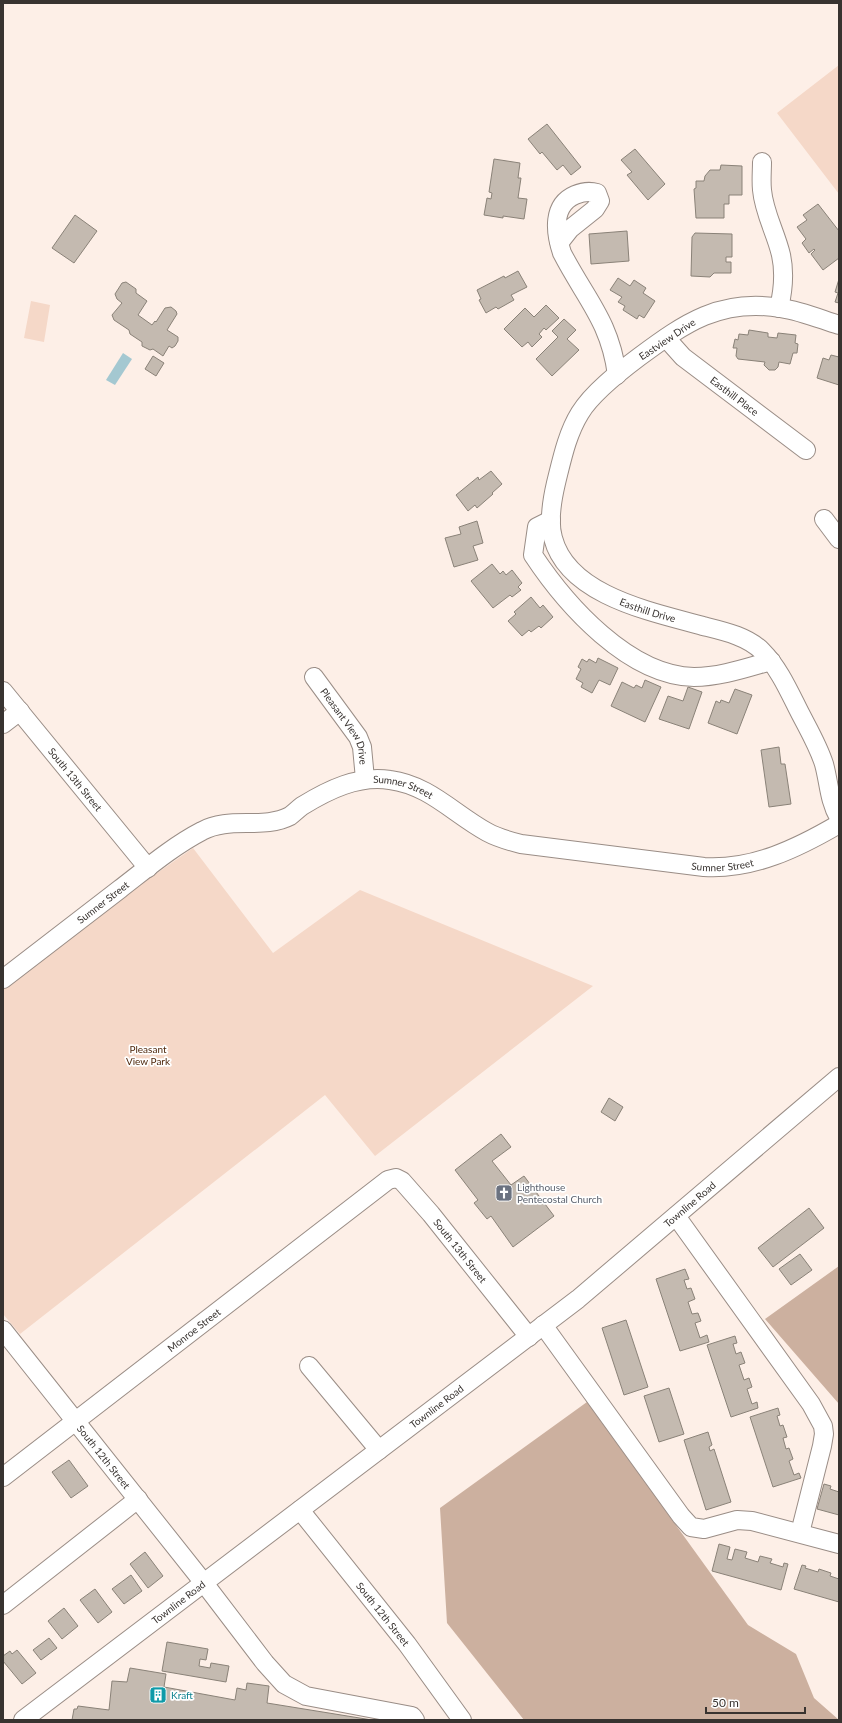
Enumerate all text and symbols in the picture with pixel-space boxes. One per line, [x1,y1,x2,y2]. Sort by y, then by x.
street label: Eastview Drive [637,316,697,362]
street label: Easthill Place [708,374,761,418]
street label: Easthill Drive [618,595,677,624]
street label: Pleasant View Drive [318,686,370,765]
street label: South 13th Street [46,745,105,814]
street label: Sumner Street [373,773,436,801]
street label: Sumner Street [691,856,755,873]
street label: Sumner Street [74,878,131,926]
park label: Pleasant View Park [126,1043,171,1067]
street label: Townline Road [661,1179,718,1230]
place label: Lighthouse Pentecostal Church [517,1181,602,1205]
church icon: Lighthouse Pentecostal Church [494,1183,514,1203]
street label: South 13th Street [431,1216,489,1285]
street label: Monroe Street [165,1305,223,1354]
street label: Townline Road [407,1382,466,1431]
street label: South 12th Street [75,1423,133,1491]
street label: Townline Road [149,1578,208,1626]
street label: South 12th Street [354,1580,412,1649]
building icon: Kraft [148,1685,168,1705]
place label: Kraft [171,1689,193,1701]
scale bar [706,1689,805,1715]
text: 50 m [712,1695,739,1710]

